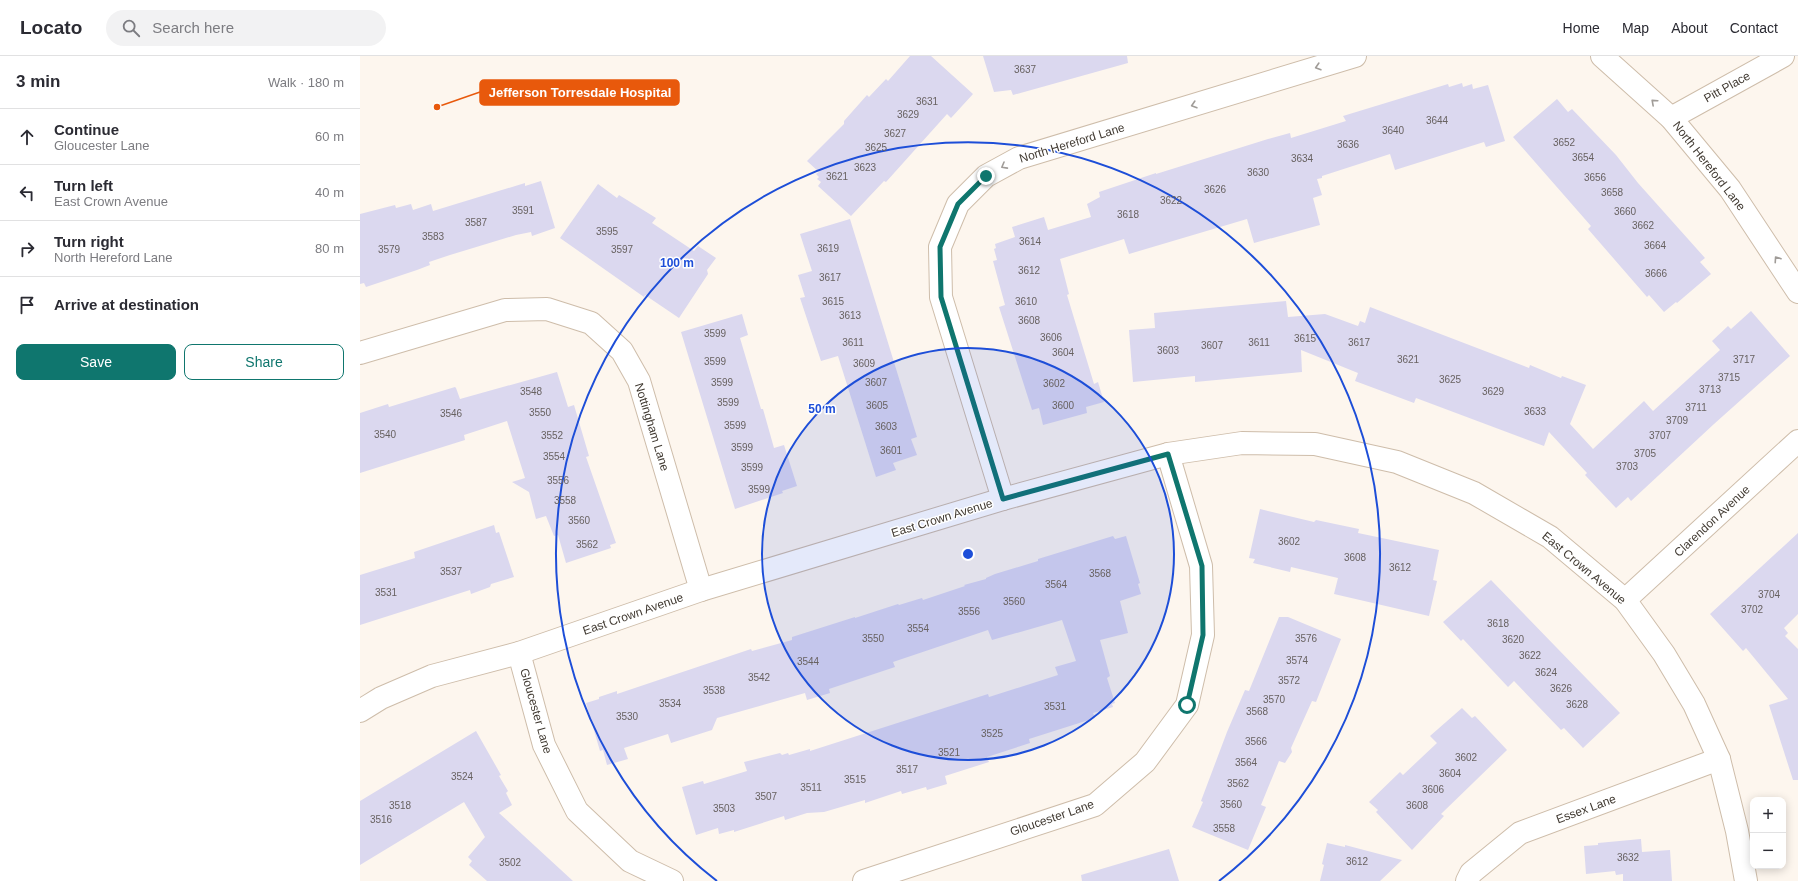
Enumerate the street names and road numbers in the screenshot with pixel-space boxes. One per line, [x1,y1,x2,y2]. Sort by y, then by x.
street label: Pitt Place [1701,68,1753,105]
street label: North Hereford Lane [1670,119,1748,214]
street label: North Hereford Lane [1018,120,1127,166]
street label: Nottingham Lane [632,381,672,473]
street label: Clarendon Avenue [1671,482,1753,560]
street label: East Crown Avenue [890,496,995,540]
street label: East Crown Avenue [1539,529,1629,607]
street label: East Crown Avenue [581,590,685,638]
street label: Gloucester Lane [517,667,555,756]
street label: Essex Lane [1554,792,1618,826]
street label: Gloucester Lane [1008,797,1096,839]

